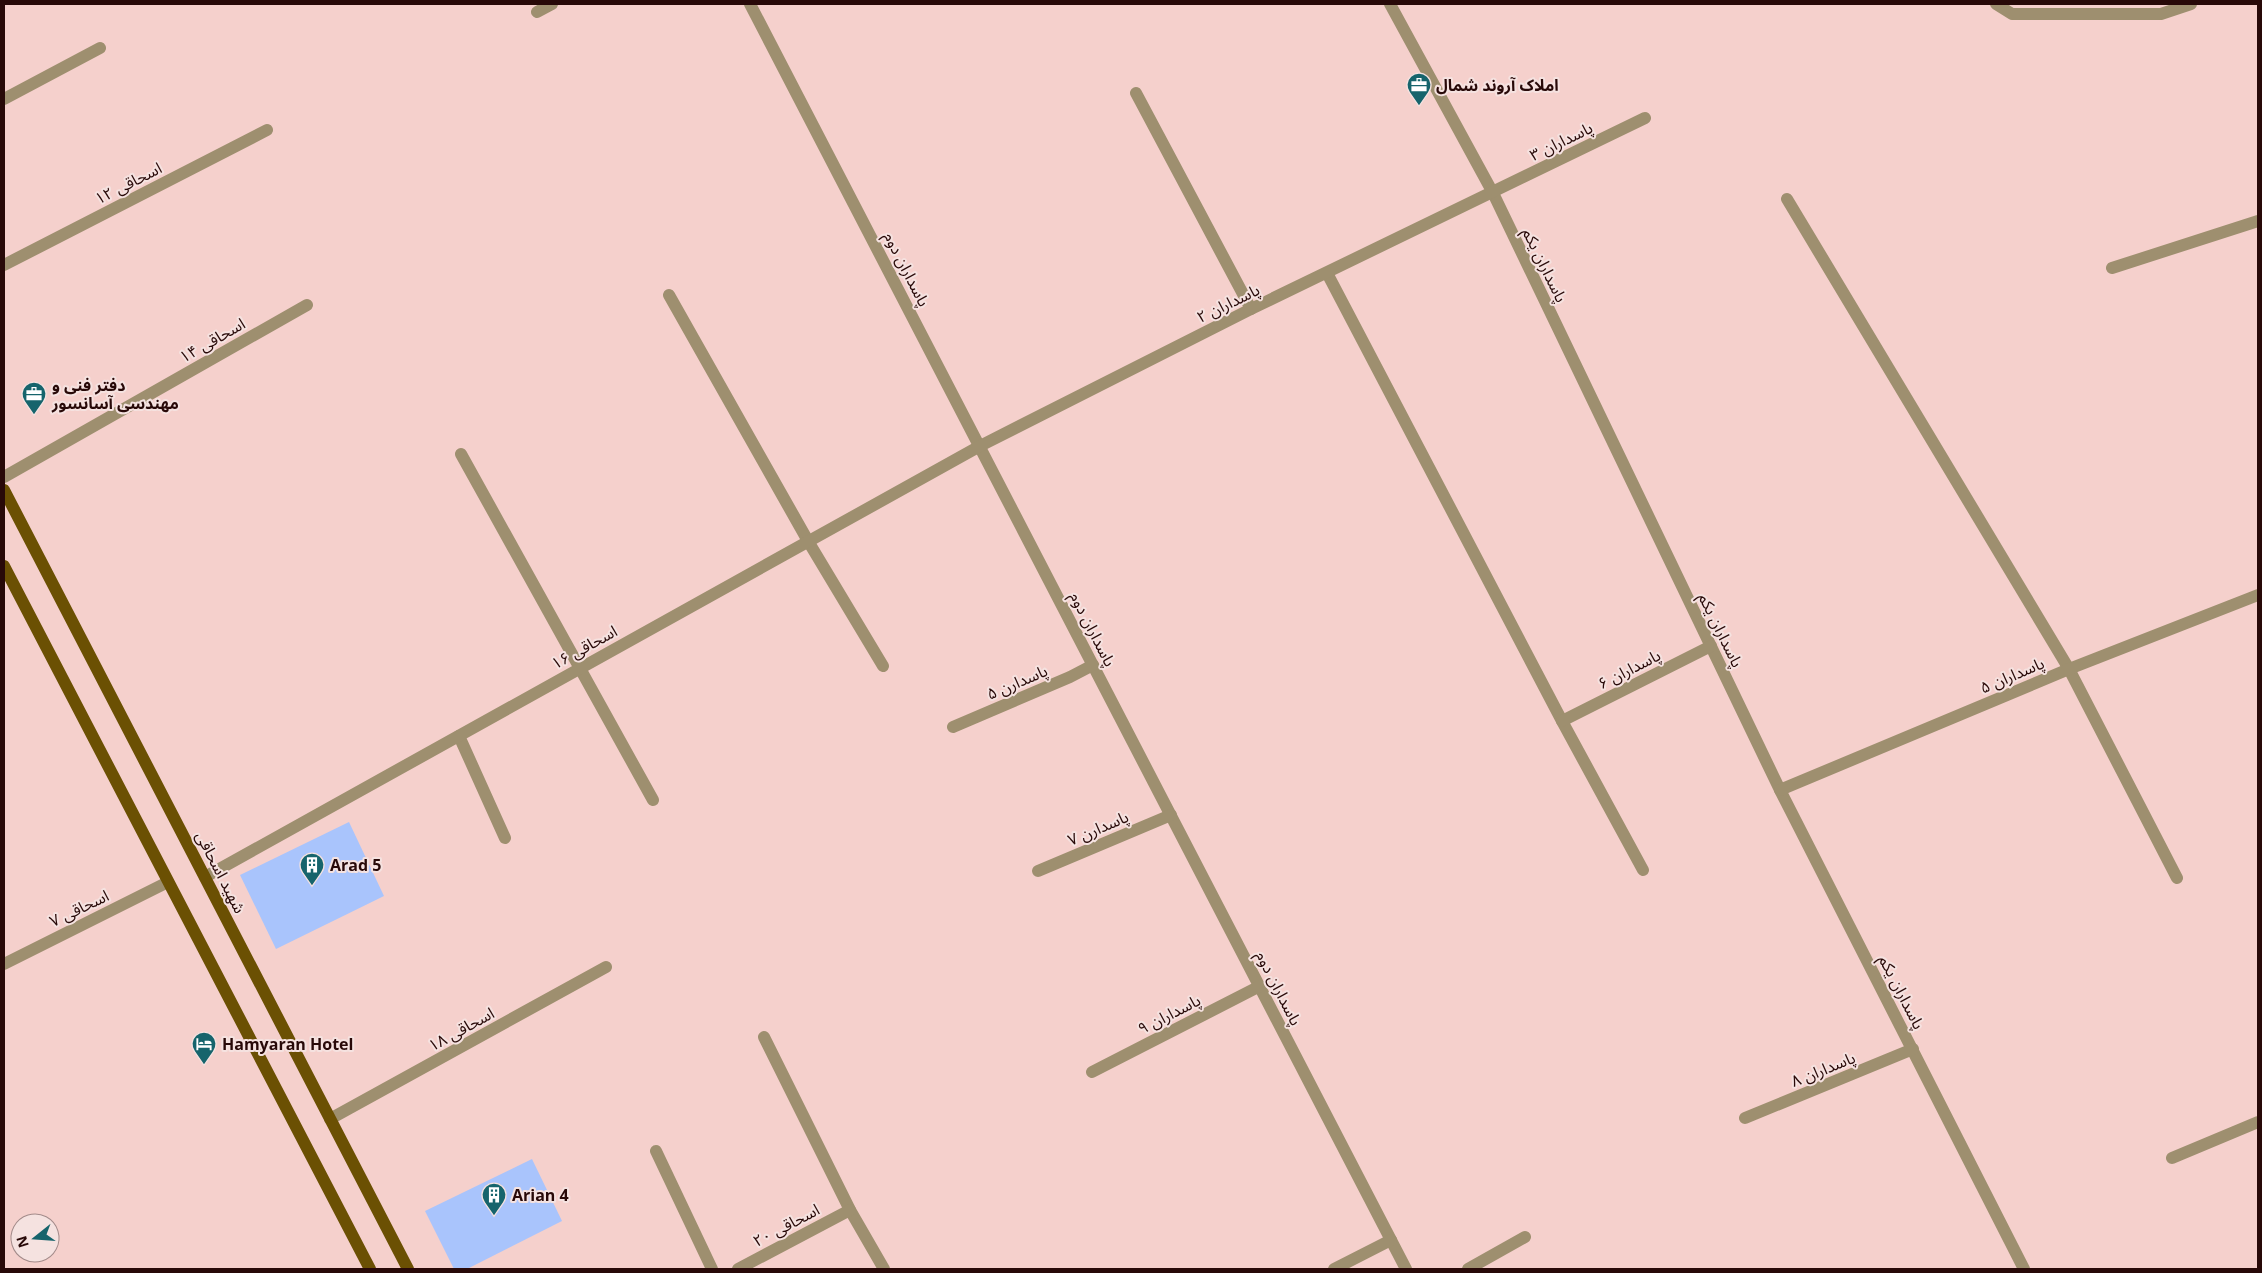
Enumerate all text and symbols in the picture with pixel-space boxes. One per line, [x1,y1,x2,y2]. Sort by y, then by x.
office icon: املاک آروند شمال [1406,72,1432,106]
place label: املاک آروند شمال [1436,74,1559,96]
street label: پاسداران ۳ [1526,116,1596,166]
street label: اسحاقی ۱۲ [91,157,165,209]
street label: پاسداران یکم [1516,224,1573,307]
street label: پاسداران دوم [877,228,935,311]
street label: پاسداران ۲ [1193,278,1263,328]
street label: اسحاقی ۱۴ [175,312,249,368]
place label: دفتر فنی و مهندسی آسانسور [51,374,179,414]
office icon: دفتر فنی و مهندسی آسانسور [21,381,47,415]
street label: پاسداران دوم [1063,588,1121,671]
street label: پاسداران یکم [1692,589,1749,672]
street label: اسحاقی ۱۶ [547,620,621,674]
street label: پاسداران ۶ [1594,644,1664,694]
street label: پاسداران ۵ [1976,652,2048,699]
street label: پاسدارن ۵ [983,659,1051,705]
street label: پاسدارن ۷ [1064,805,1132,851]
street label: شهید اسحاقی [191,827,251,917]
building icon: Arad 5 [299,852,325,886]
place label: Arad 5 [330,854,381,876]
street label: اسحاقی ۷ [46,884,112,932]
street label: پاسداران دوم [1249,947,1307,1030]
street label: پاسداران یکم [1872,951,1930,1034]
street label: پاسداران ۹ [1134,989,1204,1039]
street label: اسحاقی ۱۸ [424,1002,498,1056]
hotel icon: Hamyaran Hotel [191,1031,217,1065]
place label: Hamyaran Hotel [222,1033,353,1055]
street label: پاسداران ۸ [1787,1046,1859,1092]
building icon: Arian 4 [481,1182,507,1216]
place label: Arian 4 [512,1184,569,1206]
street label: اسحاقی ۲۰ [749,1198,823,1252]
north arrow [10,1213,60,1263]
text: N [11,1234,33,1250]

